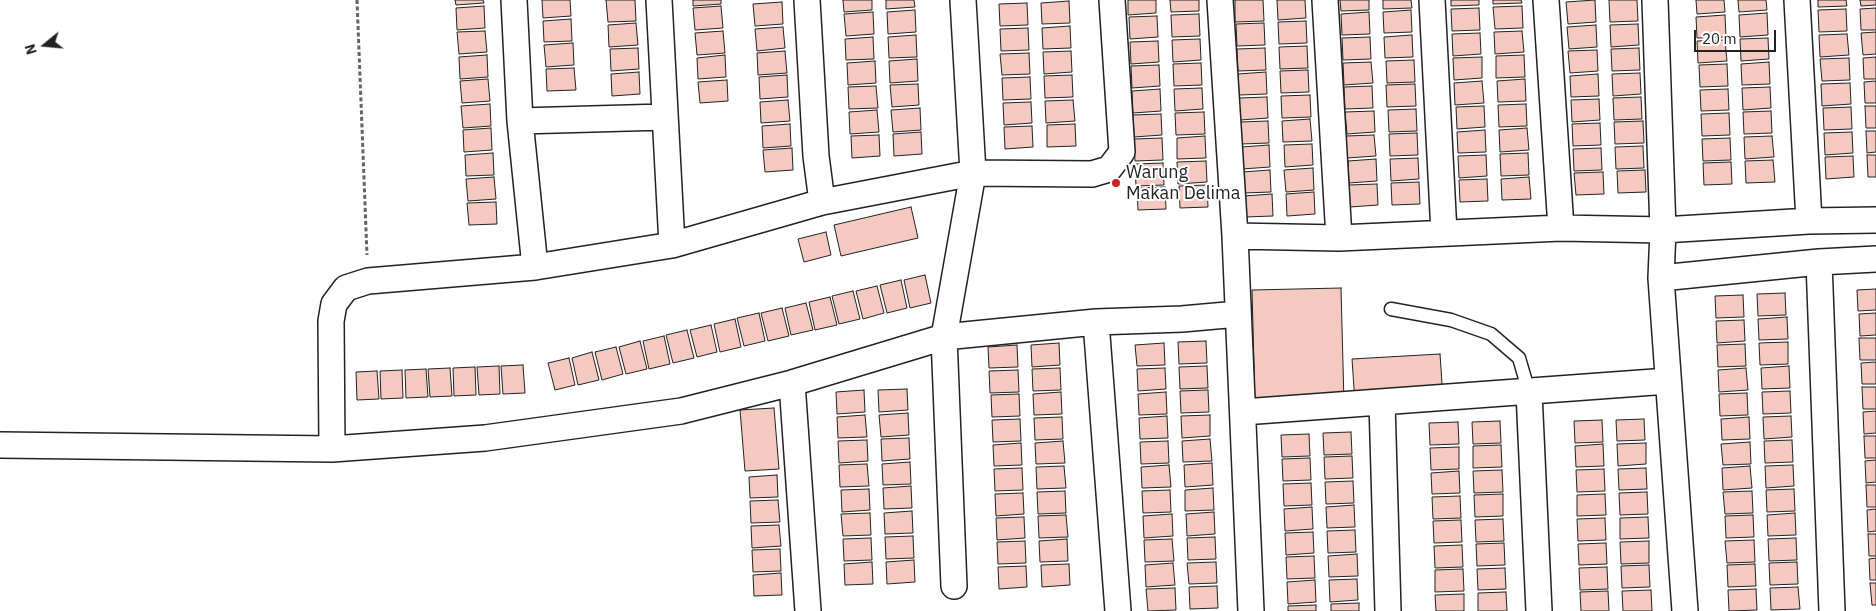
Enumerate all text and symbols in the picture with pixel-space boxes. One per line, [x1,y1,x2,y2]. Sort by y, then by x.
north arrow [20,20,70,70]
scale bar [1696,20,1778,52]
text: 20 m [1702,29,1737,48]
text: N [21,42,41,57]
place label: Warung Makan Delima [1126,162,1240,204]
marker: Warung Makan Delima [1110,177,1122,189]

